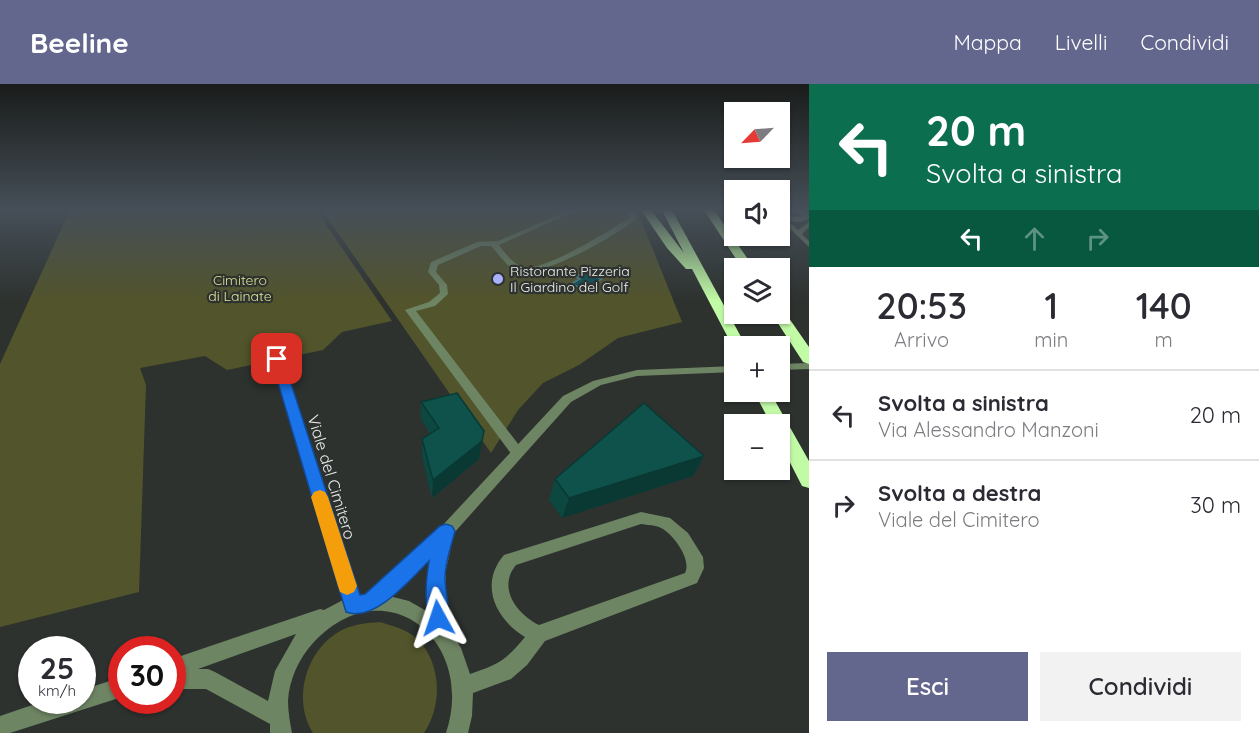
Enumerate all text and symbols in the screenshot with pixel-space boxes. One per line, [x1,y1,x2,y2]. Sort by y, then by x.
text: Beeline [30,25,129,60]
text: Mappa [953,29,1022,55]
text: Livelli [1055,29,1107,55]
text: Condividi [1140,29,1229,55]
north arrow [724,102,790,168]
map controls [724,102,790,480]
text: 20 m [926,104,1026,157]
icon: left [827,108,905,186]
text: Svolta a sinistra [926,156,1122,190]
button: sound [724,180,790,246]
icon: left [955,222,988,255]
icon: ahead [1018,222,1051,255]
icon: right [1081,222,1114,255]
button: layers [724,258,790,324]
place label: Ristorante Pizzeria Il Giardino del Golf [510,262,630,296]
park label: Cimitero di Lainate [208,271,272,305]
marker: Ristorante Pizzeria Il Giardino del Golf [491,272,505,286]
text: 20:53 [876,283,967,328]
text: 1 [1044,283,1058,328]
text: 140 [1136,283,1192,328]
text: Arrivo [894,327,949,352]
text: min [1034,327,1068,352]
text: m [1155,327,1173,352]
pin [251,333,302,384]
button: + [724,336,790,402]
icon: arrive [260,342,293,375]
text: Svolta a sinistra [878,389,1049,417]
icon: left [827,399,860,432]
text: 20 m [1190,401,1241,429]
street label: Viale del Cimitero [304,412,360,542]
button: − [724,414,790,480]
text: Via Alessandro Manzoni [878,417,1099,442]
text: Svolta a destra [878,479,1041,507]
icon: right [827,489,860,522]
text: 30 m [1190,491,1241,519]
text: Viale del Cimitero [878,507,1040,532]
position arrow [406,586,470,650]
speed limit sign: 30 [108,636,186,714]
text: 25 [40,649,74,687]
button: Esci [827,652,1028,721]
button: Condividi [1040,652,1241,721]
text: km/h [38,681,76,700]

